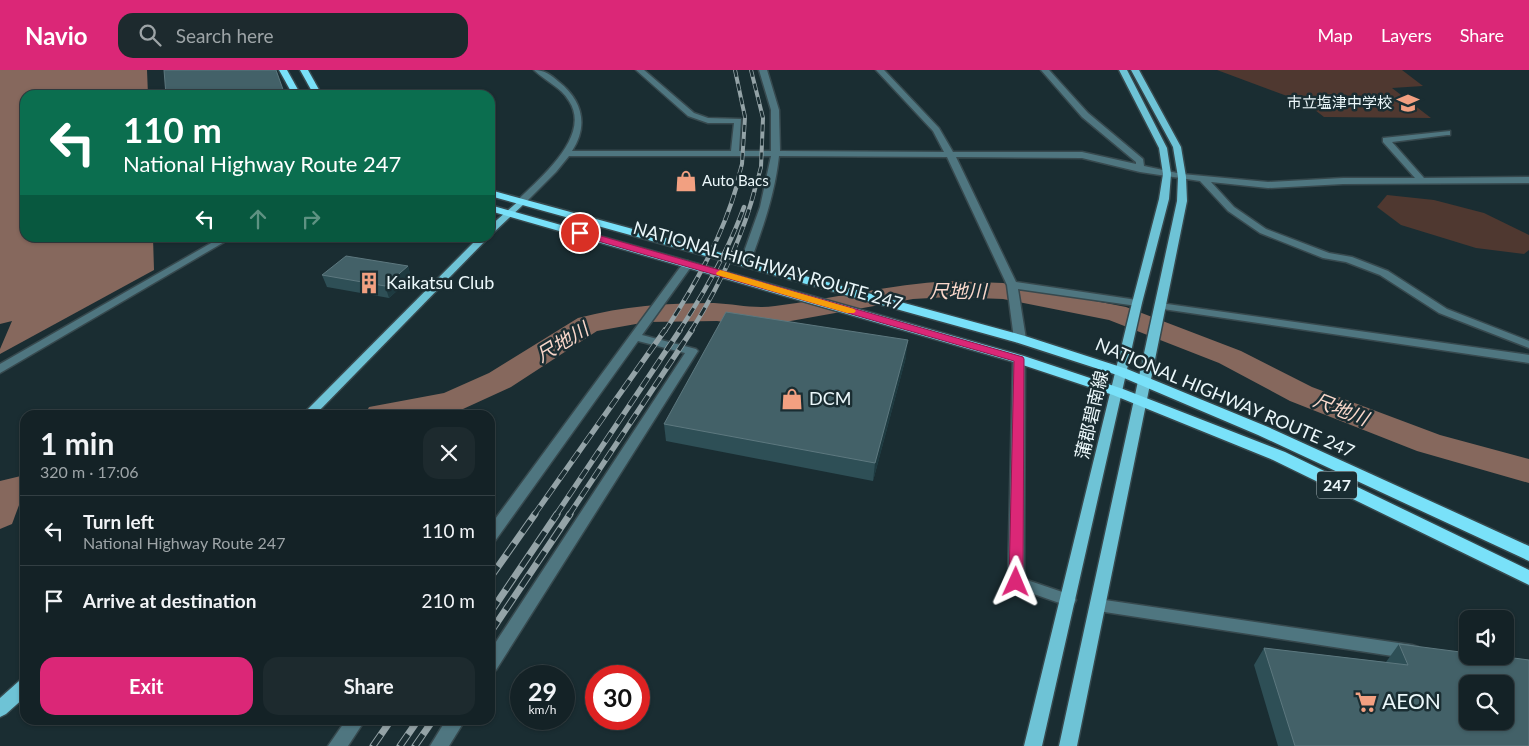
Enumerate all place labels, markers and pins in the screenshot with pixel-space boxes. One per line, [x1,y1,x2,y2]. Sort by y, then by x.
school or university icon: 市立塩津中学校 [1395,90,1421,116]
place label: 市立塩津中学校 [1287,93,1392,111]
shop icon: Auto Bacs [673,168,699,194]
place label: Auto Bacs [702,171,769,189]
pin [559,212,601,254]
building icon: Kaikatsu Club [356,270,382,296]
place label: Kaikatsu Club [386,271,494,293]
shop icon: DCM [779,386,805,412]
place label: DCM [809,387,851,409]
place label: AEON [1382,688,1441,713]
supermarket icon: AEON [1353,689,1379,715]

